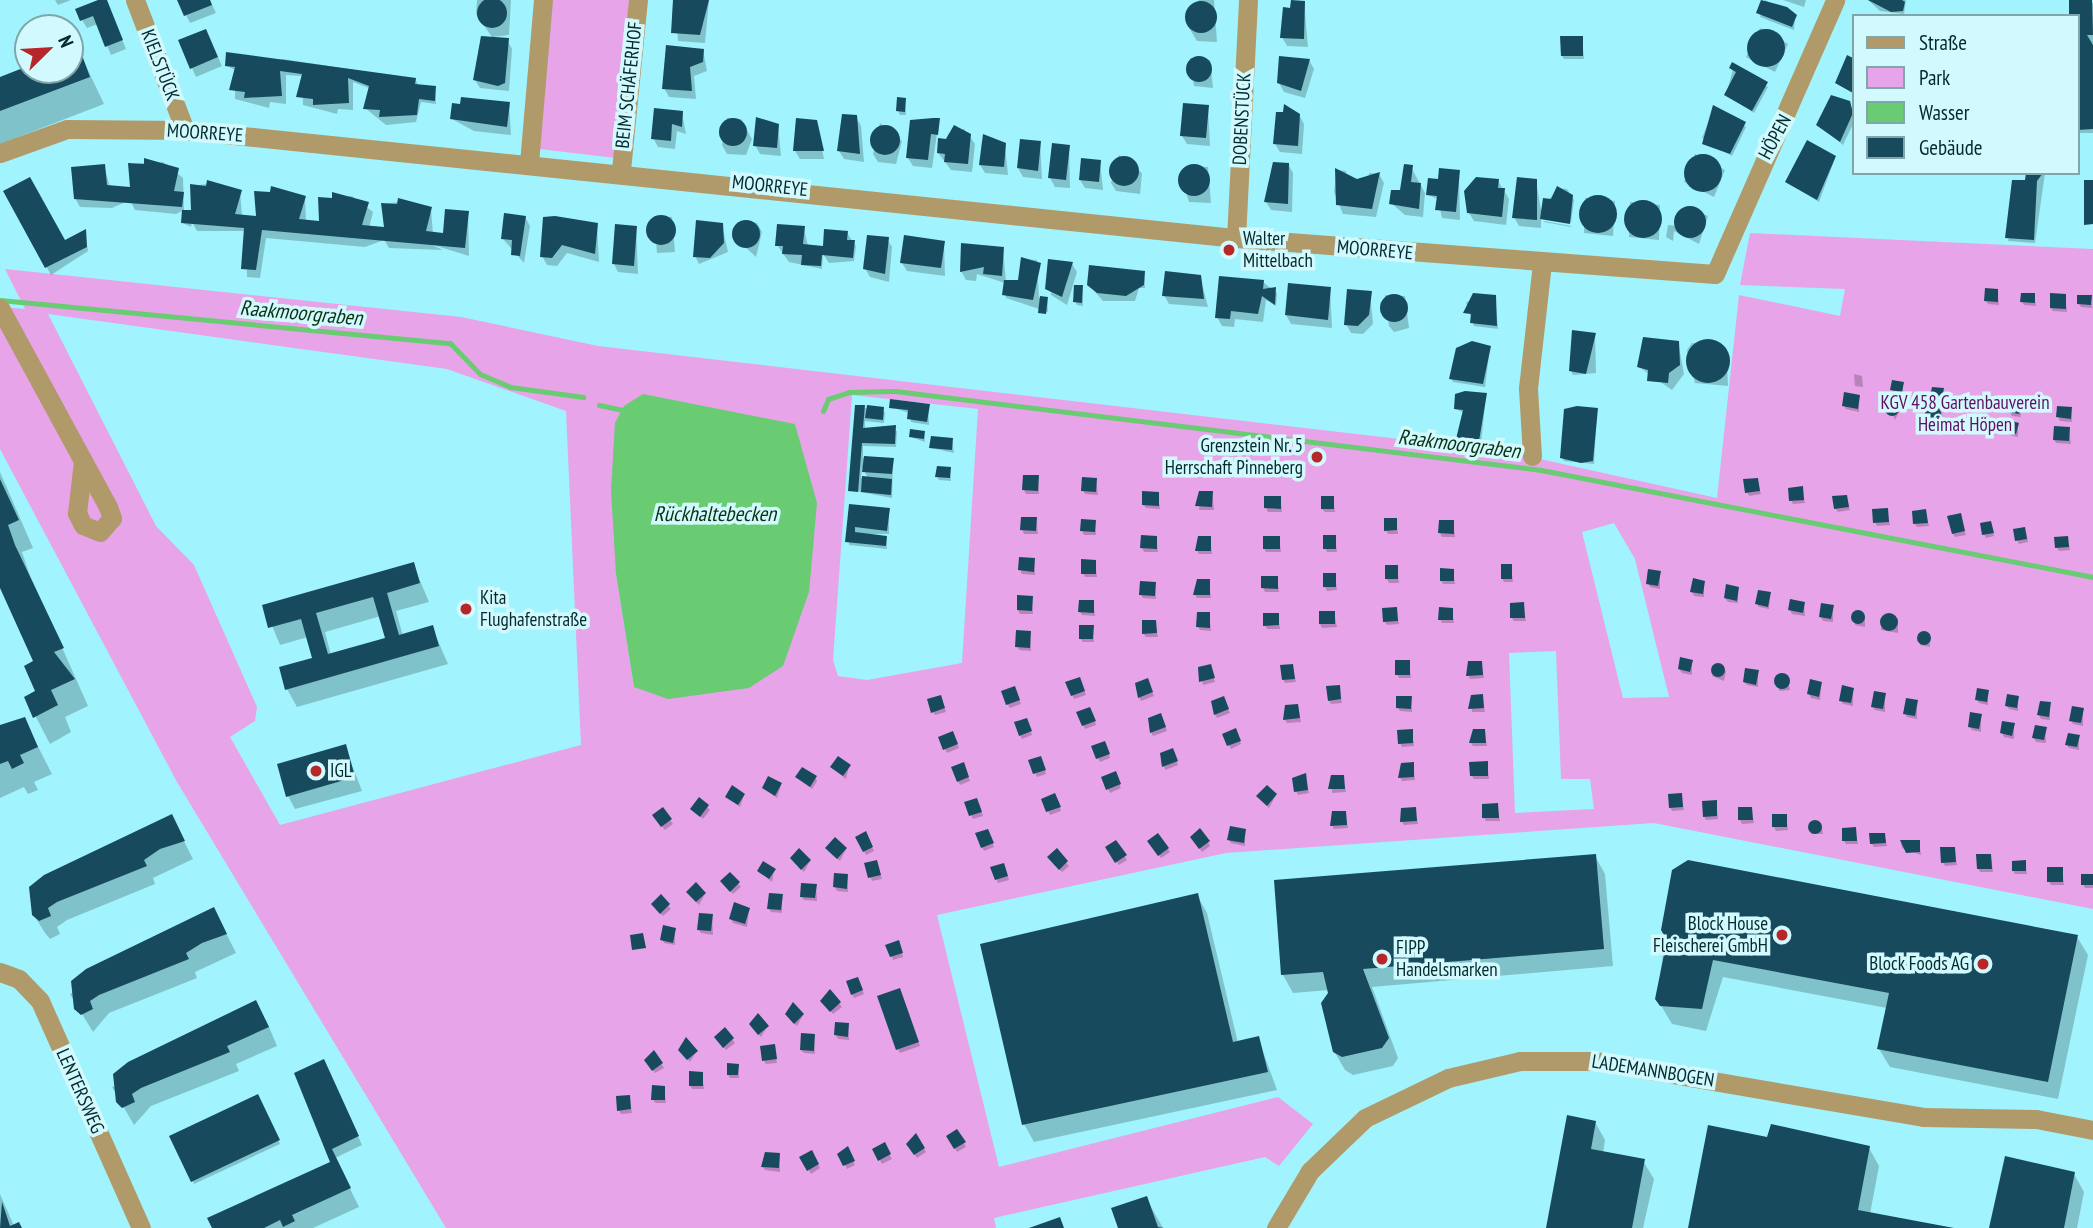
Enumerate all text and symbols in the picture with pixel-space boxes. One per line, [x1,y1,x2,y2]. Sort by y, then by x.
north arrow [14,14,84,84]
legend [1852,14,2079,175]
street label: BEIM SCHÄFERHOF [611,21,647,149]
street label: KIELSTÜCK [136,26,184,104]
text: Straße [1919,29,1967,56]
text: N [53,32,79,51]
text: Park [1919,64,1950,91]
street label: DOBENSTÜCK [1228,72,1256,166]
text: Wasser [1919,99,1969,126]
street label: HÖPEN [1754,111,1796,163]
street label: MOORREYE [166,119,244,147]
text: Gebäude [1919,134,1982,161]
street label: MOORREYE [731,171,809,201]
place label: Walter Mittelbach [1243,228,1313,272]
street label: MOORREYE [1336,235,1414,265]
marker: Walter Mittelbach [1221,242,1237,258]
water label: Raakmoorgraben [239,295,363,331]
park label: KGV 458 Gartenbauverein Heimat Höpen [1880,392,2050,436]
water label: Raakmoorgraben [1397,424,1521,464]
place label: Grenzstein Nr. 5 Herrschaft Pinneberg [1165,435,1303,479]
marker: Grenzstein Nr. 5 Herrschaft Pinneberg [1309,449,1325,465]
water label: Rückhaltebecken [654,501,776,527]
place label: Kita Flughafenstraße [480,587,587,631]
marker: Kita Flughafenstraße [458,601,474,617]
place label: IGL [330,760,352,782]
marker: IGL [308,763,324,779]
place label: Block House Fleischerei GmbH [1653,913,1768,957]
marker: Block House Fleischerei GmbH [1774,927,1790,943]
place label: FIPP Handelsmarken [1396,937,1498,981]
marker: FIPP Handelsmarken [1374,951,1390,967]
place label: Block Foods AG [1868,953,1969,975]
marker: Block Foods AG [1975,956,1991,972]
street label: LENTERSWEG [51,1045,109,1137]
street label: LADEMANNBOGEN [1590,1050,1716,1092]

